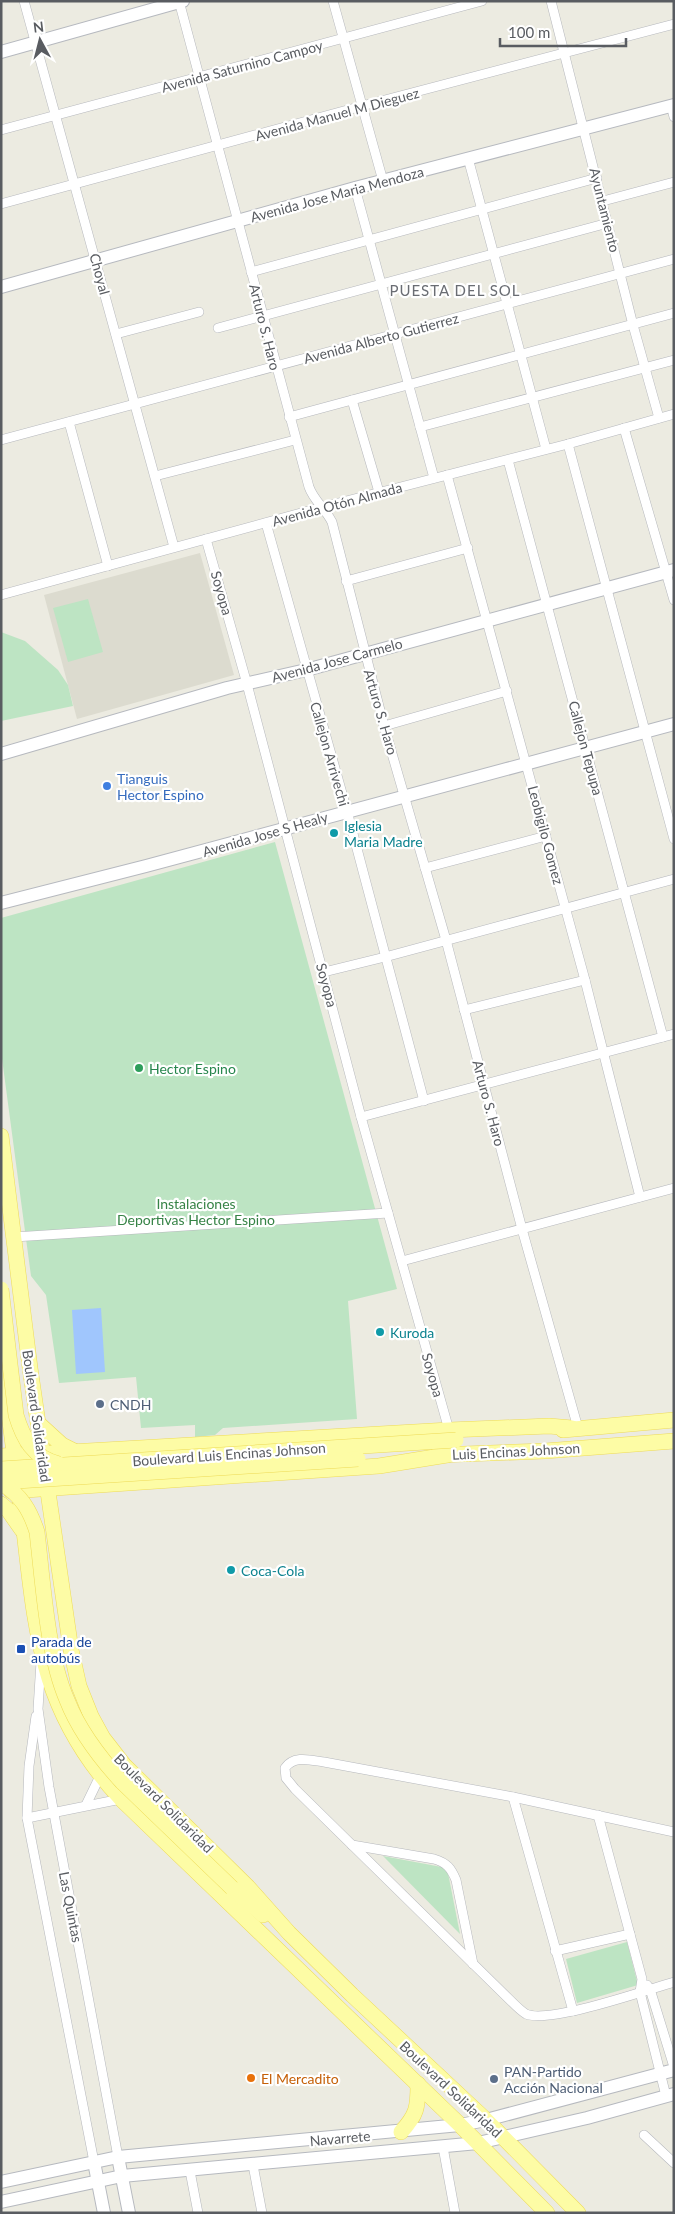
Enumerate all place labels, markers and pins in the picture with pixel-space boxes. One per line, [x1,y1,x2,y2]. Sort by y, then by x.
place label: Tianguis Hector Espino [117,770,204,803]
marker: Tianguis Hector Espino [101,780,113,792]
place label: Iglesia Maria Madre [344,817,423,850]
marker: Iglesia Maria Madre [328,827,340,839]
place label: Hector Espino [149,1060,236,1077]
marker: Hector Espino [133,1062,145,1074]
place label: Kuroda [390,1324,434,1341]
marker: Kuroda [374,1326,386,1338]
place label: CNDH [110,1396,151,1413]
marker: CNDH [94,1398,106,1410]
place label: Coca-Cola [241,1562,304,1579]
marker: Coca-Cola [225,1564,237,1576]
place label: Parada de autobús [31,1633,92,1666]
marker: Parada de autobús [15,1643,27,1655]
place label: PAN-Partido Acción Nacional [504,2063,603,2096]
place label: El Mercadito [261,2070,339,2087]
marker: El Mercadito [245,2072,257,2084]
marker: PAN-Partido Acción Nacional [488,2073,500,2085]

